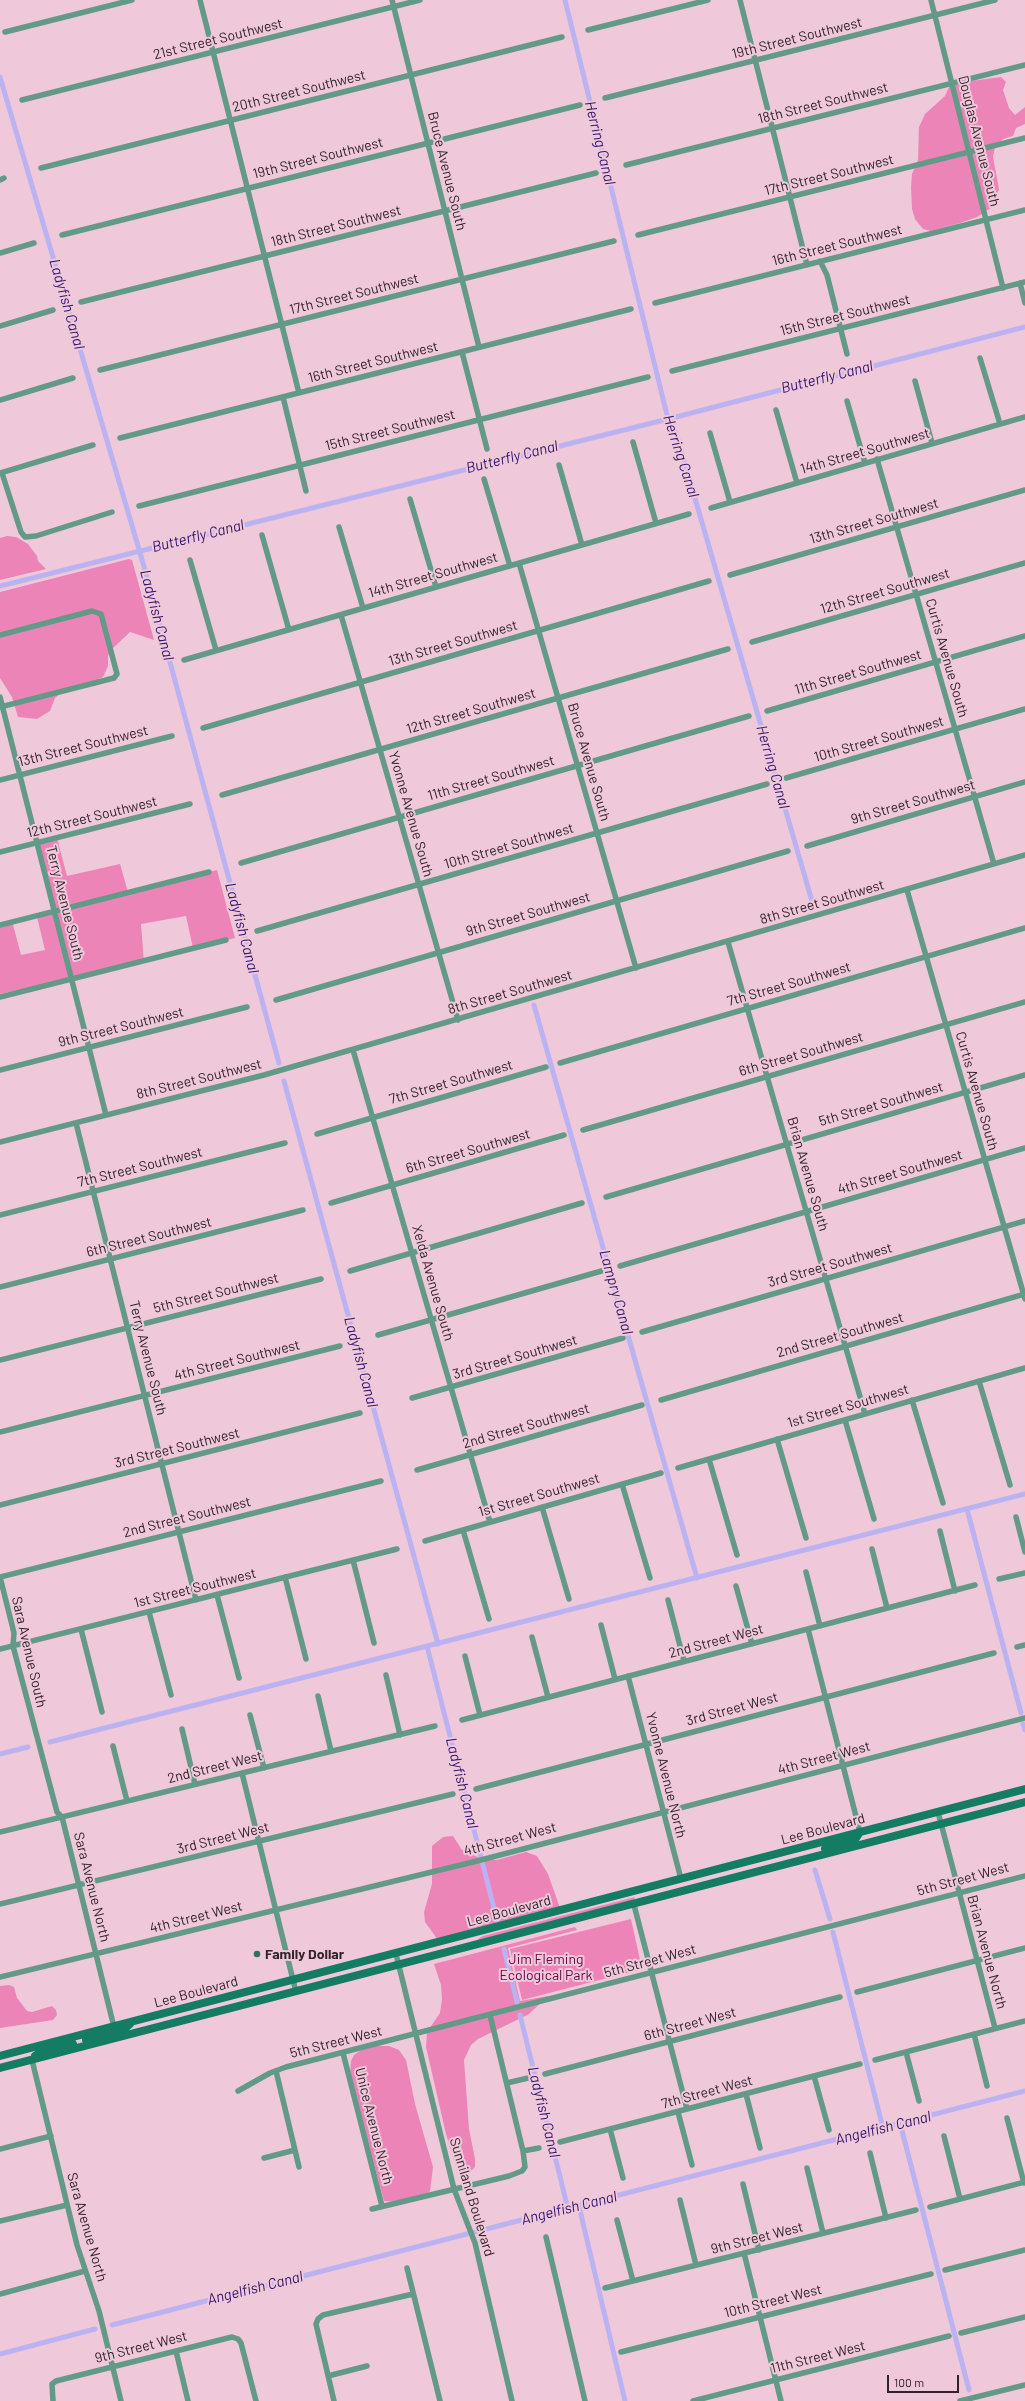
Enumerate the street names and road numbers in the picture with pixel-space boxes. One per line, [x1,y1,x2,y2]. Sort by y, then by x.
street label: 19th Street Southwest [730,14,864,62]
street label: 21st Street Southwest [152,15,284,63]
street label: 20th Street Southwest [231,66,367,116]
street label: Douglas Avenue South [955,74,1003,208]
street label: 18th Street Southwest [756,79,890,127]
street label: Bruce Avenue South [424,110,470,232]
street label: 19th Street Southwest [251,134,385,182]
street label: 17th Street Southwest [763,151,895,199]
street label: 18th Street Southwest [269,202,403,250]
street label: 16th Street Southwest [770,221,904,269]
street label: 17th Street Southwest [288,270,420,318]
street label: 15th Street Southwest [778,291,912,339]
street label: 16th Street Southwest [306,338,440,386]
street label: 15th Street Southwest [323,406,457,454]
street label: 14th Street Southwest [798,424,932,478]
street label: 13th Street Southwest [808,495,940,547]
street label: 14th Street Southwest [366,548,500,602]
street label: 12th Street Southwest [818,564,952,618]
street label: Curtis Avenue South [922,597,972,719]
street label: 13th Street Southwest [387,617,519,669]
street label: 11th Street Southwest [793,646,923,698]
street label: 12th Street Southwest [404,684,538,738]
street label: Bruce Avenue South [564,701,614,823]
street label: 10th Street Southwest [812,712,946,766]
street label: 13th Street Southwest [16,722,150,770]
street label: Yvonne Avenue South [385,749,437,879]
street label: 11th Street Southwest [426,752,556,804]
street label: 9th Street Southwest [849,776,977,828]
street label: 12th Street Southwest [25,793,159,841]
street label: 10th Street Southwest [442,819,576,873]
street label: Terry Avenue South [43,844,87,962]
street label: 8th Street Southwest [758,876,886,928]
street label: 9th Street Southwest [464,888,592,940]
street label: 7th Street Southwest [725,958,853,1010]
street label: 8th Street Southwest [446,966,574,1018]
street label: 9th Street Southwest [57,1003,185,1051]
street label: 6th Street Southwest [737,1028,865,1080]
street label: Curtis Avenue South [952,1030,1002,1152]
street label: 8th Street Southwest [135,1055,263,1103]
street label: 7th Street Southwest [387,1056,515,1108]
street label: 5th Street Southwest [817,1078,945,1130]
street label: Brian Avenue South [784,1115,832,1233]
street label: 6th Street Southwest [404,1125,532,1177]
street label: 7th Street Southwest [76,1143,204,1191]
street label: 4th Street Southwest [836,1146,964,1198]
street label: 6th Street Southwest [85,1213,213,1261]
street label: Xelda Avenue South [408,1223,458,1343]
street label: 3rd Street Southwest [766,1239,894,1291]
street label: 5th Street Southwest [152,1269,280,1317]
street label: Terry Avenue South [126,1299,170,1417]
street label: 2nd Street Southwest [775,1309,905,1361]
street label: 3rd Street Southwest [451,1331,579,1383]
street label: 4th Street Southwest [172,1336,302,1384]
street label: 1st Street Southwest [785,1381,911,1431]
street label: 2nd Street Southwest [461,1400,591,1452]
street label: 3rd Street Southwest [113,1424,241,1472]
street label: 1st Street Southwest [476,1470,602,1520]
street label: 2nd Street Southwest [121,1493,253,1541]
street label: 1st Street Southwest [132,1565,258,1611]
street label: Sara Avenue South [8,1595,50,1709]
street label: 2nd Street West [667,1620,765,1662]
street label: 3rd Street West [684,1689,780,1729]
street label: Yvonne Avenue North [642,1710,690,1840]
street label: 4th Street West [776,1738,872,1778]
street label: 2nd Street West [166,1747,264,1787]
street label: Lee Boulevard [779,1810,867,1848]
street label: 3rd Street West [175,1818,271,1858]
street label: 4th Street West [462,1819,558,1859]
street label: Sara Avenue North [70,1830,114,1944]
street label: 5th Street West [915,1859,1011,1899]
street label: Lee Boulevard [465,1892,553,1930]
street label: Brian Avenue North [964,1893,1010,2011]
street label: 4th Street West [148,1897,244,1937]
street label: 5th Street West [602,1941,698,1981]
street label: Lee Boulevard [152,1973,240,2011]
street label: 6th Street West [642,2004,738,2044]
street label: 5th Street West [288,2022,384,2062]
street label: Unice Avenue North [351,2066,397,2186]
street label: 7th Street West [660,2072,754,2112]
street label: Sunniland Boulevard [446,2136,498,2258]
street label: Sara Avenue North [63,2171,111,2283]
street label: 9th Street West [709,2218,805,2258]
street label: 10th Street West [722,2281,824,2321]
street label: 9th Street West [93,2327,189,2367]
street label: 11th Street West [769,2337,867,2377]

